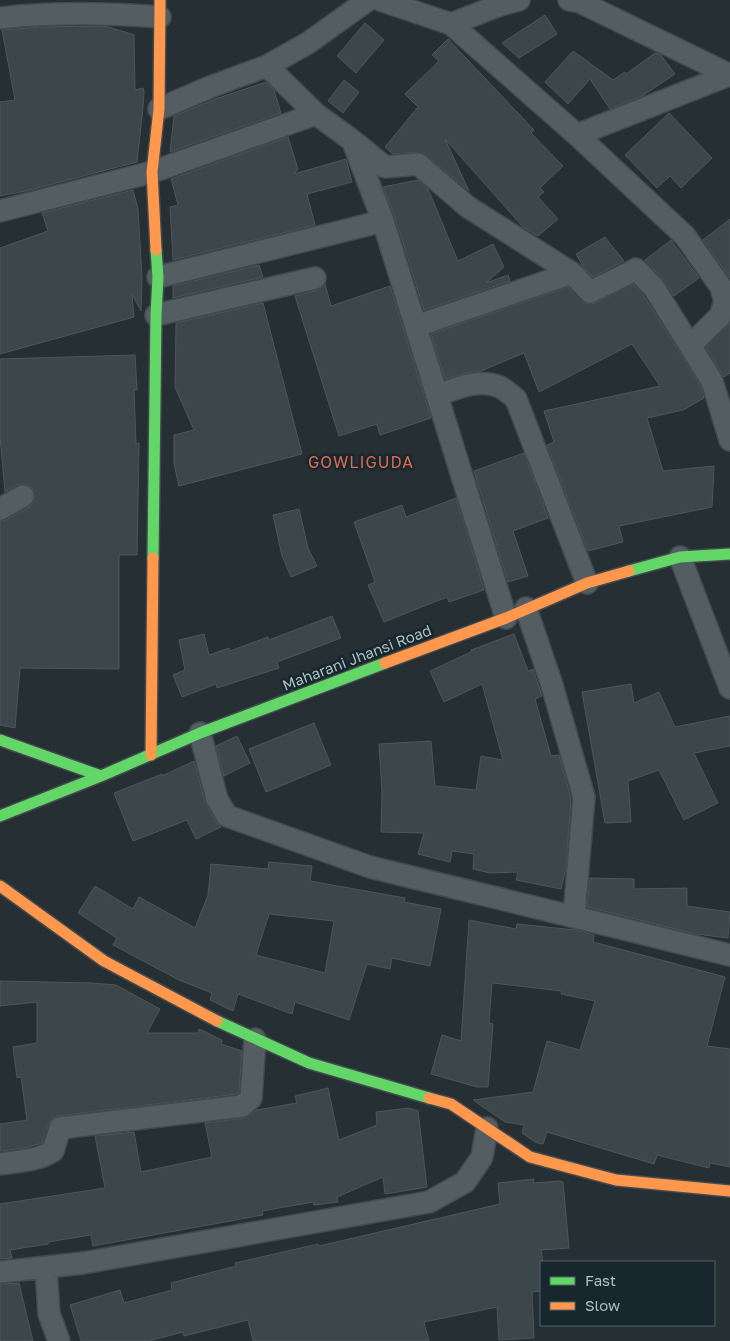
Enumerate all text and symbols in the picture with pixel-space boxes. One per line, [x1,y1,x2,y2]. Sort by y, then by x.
district label: GOWLIGUDA [308,452,414,472]
street label: Maharani Jhansi Road [280,620,434,694]
legend [540,1261,715,1326]
text: Fast [585,1271,616,1289]
text: Slow [585,1296,620,1314]

